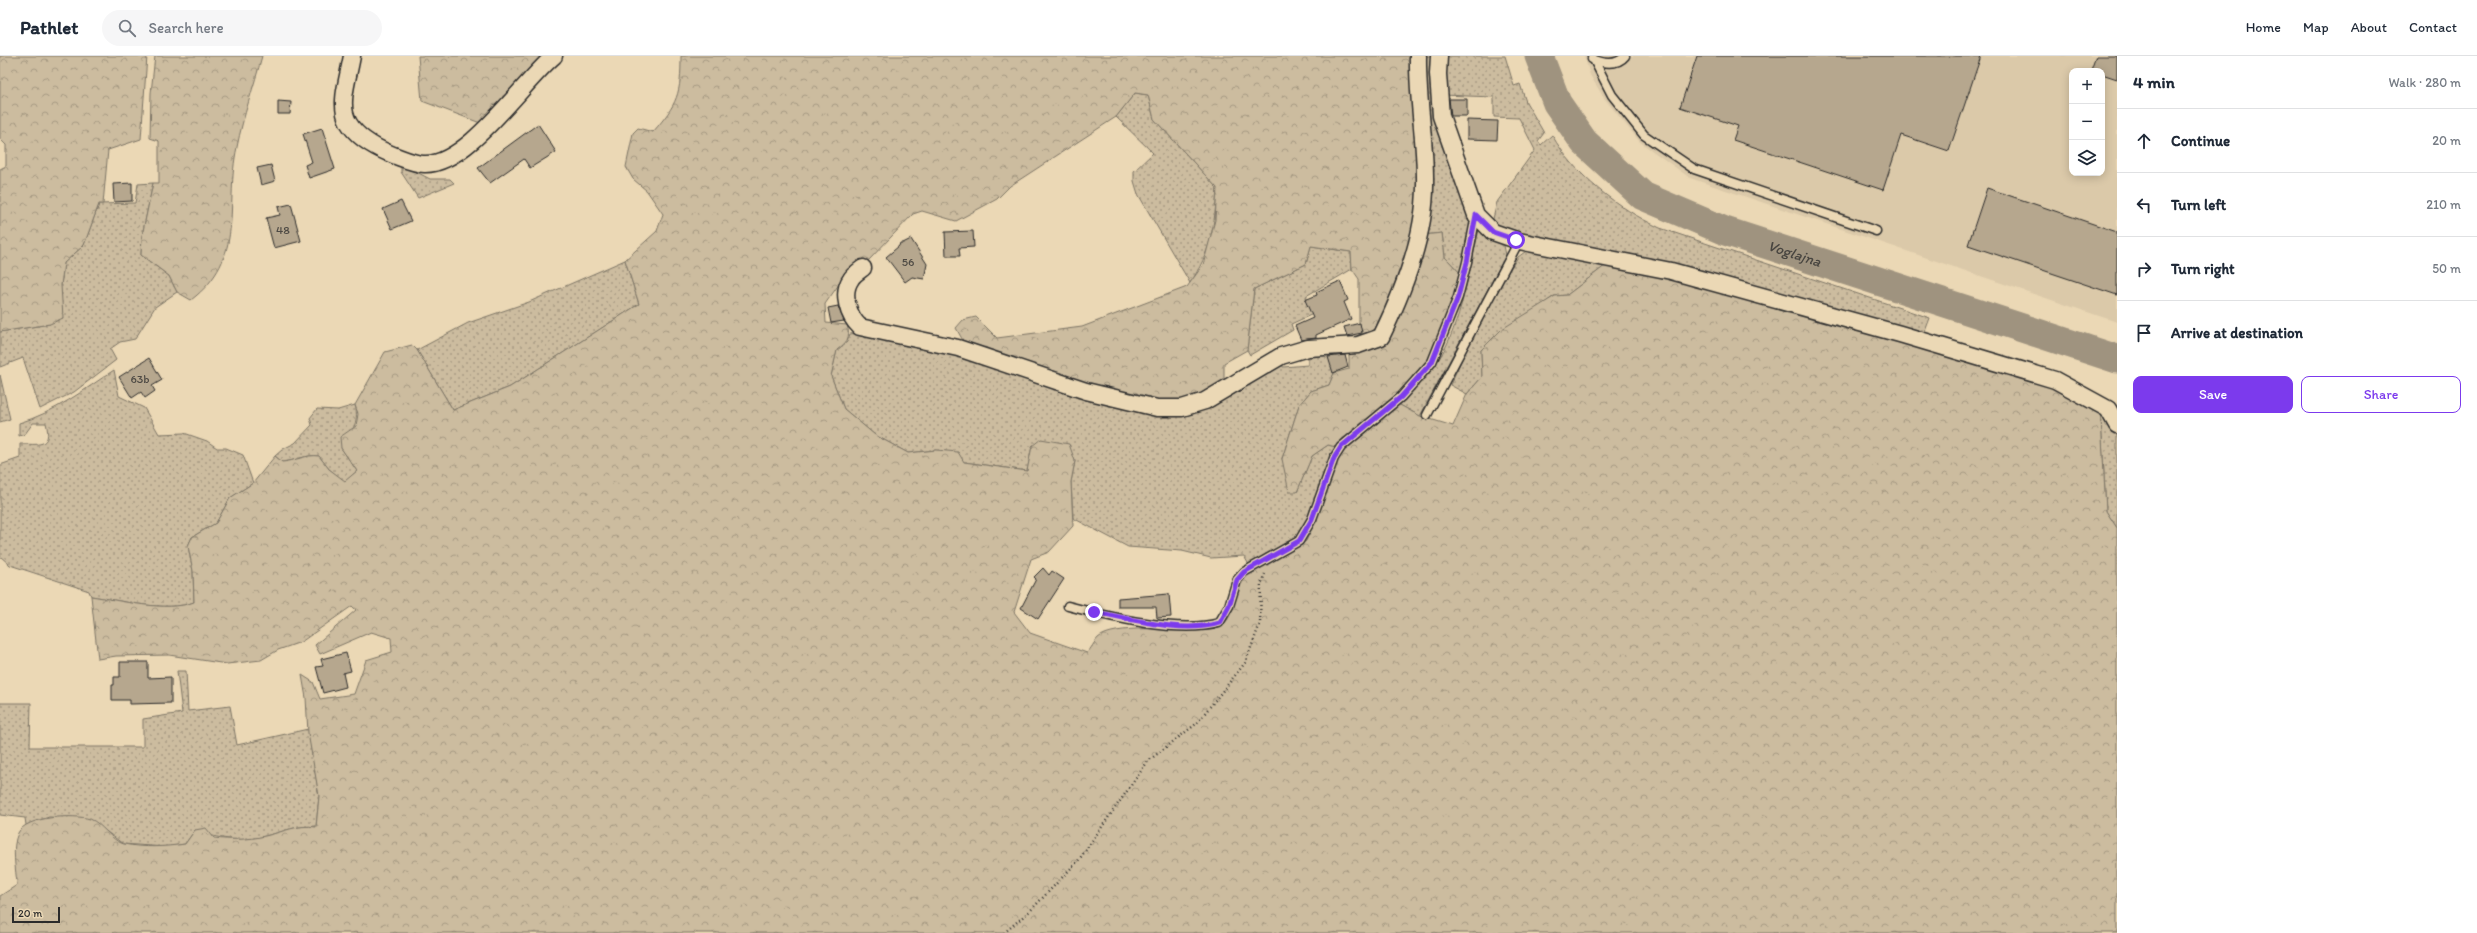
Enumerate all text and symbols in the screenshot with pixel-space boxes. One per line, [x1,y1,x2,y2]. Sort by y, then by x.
search box [102,10,382,46]
text: Pathlet [20,16,78,39]
icon: search [116,17,138,39]
text: Search here [148,19,224,37]
text: Home [2246,19,2281,36]
text: Map [2303,19,2329,36]
text: About [2351,19,2387,36]
text: Contact [2409,19,2457,36]
map controls [2069,68,2105,176]
button: + [2069,68,2105,104]
text: 4 min [2133,72,2175,92]
text: Walk · 280 m [2388,75,2461,90]
button: − [2069,104,2105,140]
icon: ahead [2133,130,2155,152]
text: Continue [2171,132,2230,150]
text: 20 m [2432,133,2461,148]
button: layers [2069,140,2105,176]
icon: left [2133,194,2155,216]
text: Turn left [2171,196,2226,214]
text: 210 m [2426,197,2461,212]
house number: 48 [276,223,290,237]
route start [1507,231,1525,249]
water label: Voglajna [1765,237,1824,271]
house number: 56 [902,255,914,269]
icon: right [2133,258,2155,280]
text: Turn right [2171,260,2235,278]
text: 50 m [2432,261,2461,276]
icon: arrive [2133,322,2155,344]
text: Arrive at destination [2171,324,2303,342]
house number: 63b [130,372,150,386]
button: Save [2133,376,2293,413]
button: Share [2301,376,2461,413]
route end [1085,603,1103,621]
scale bar [12,905,60,924]
text: 20 m [18,907,42,920]

